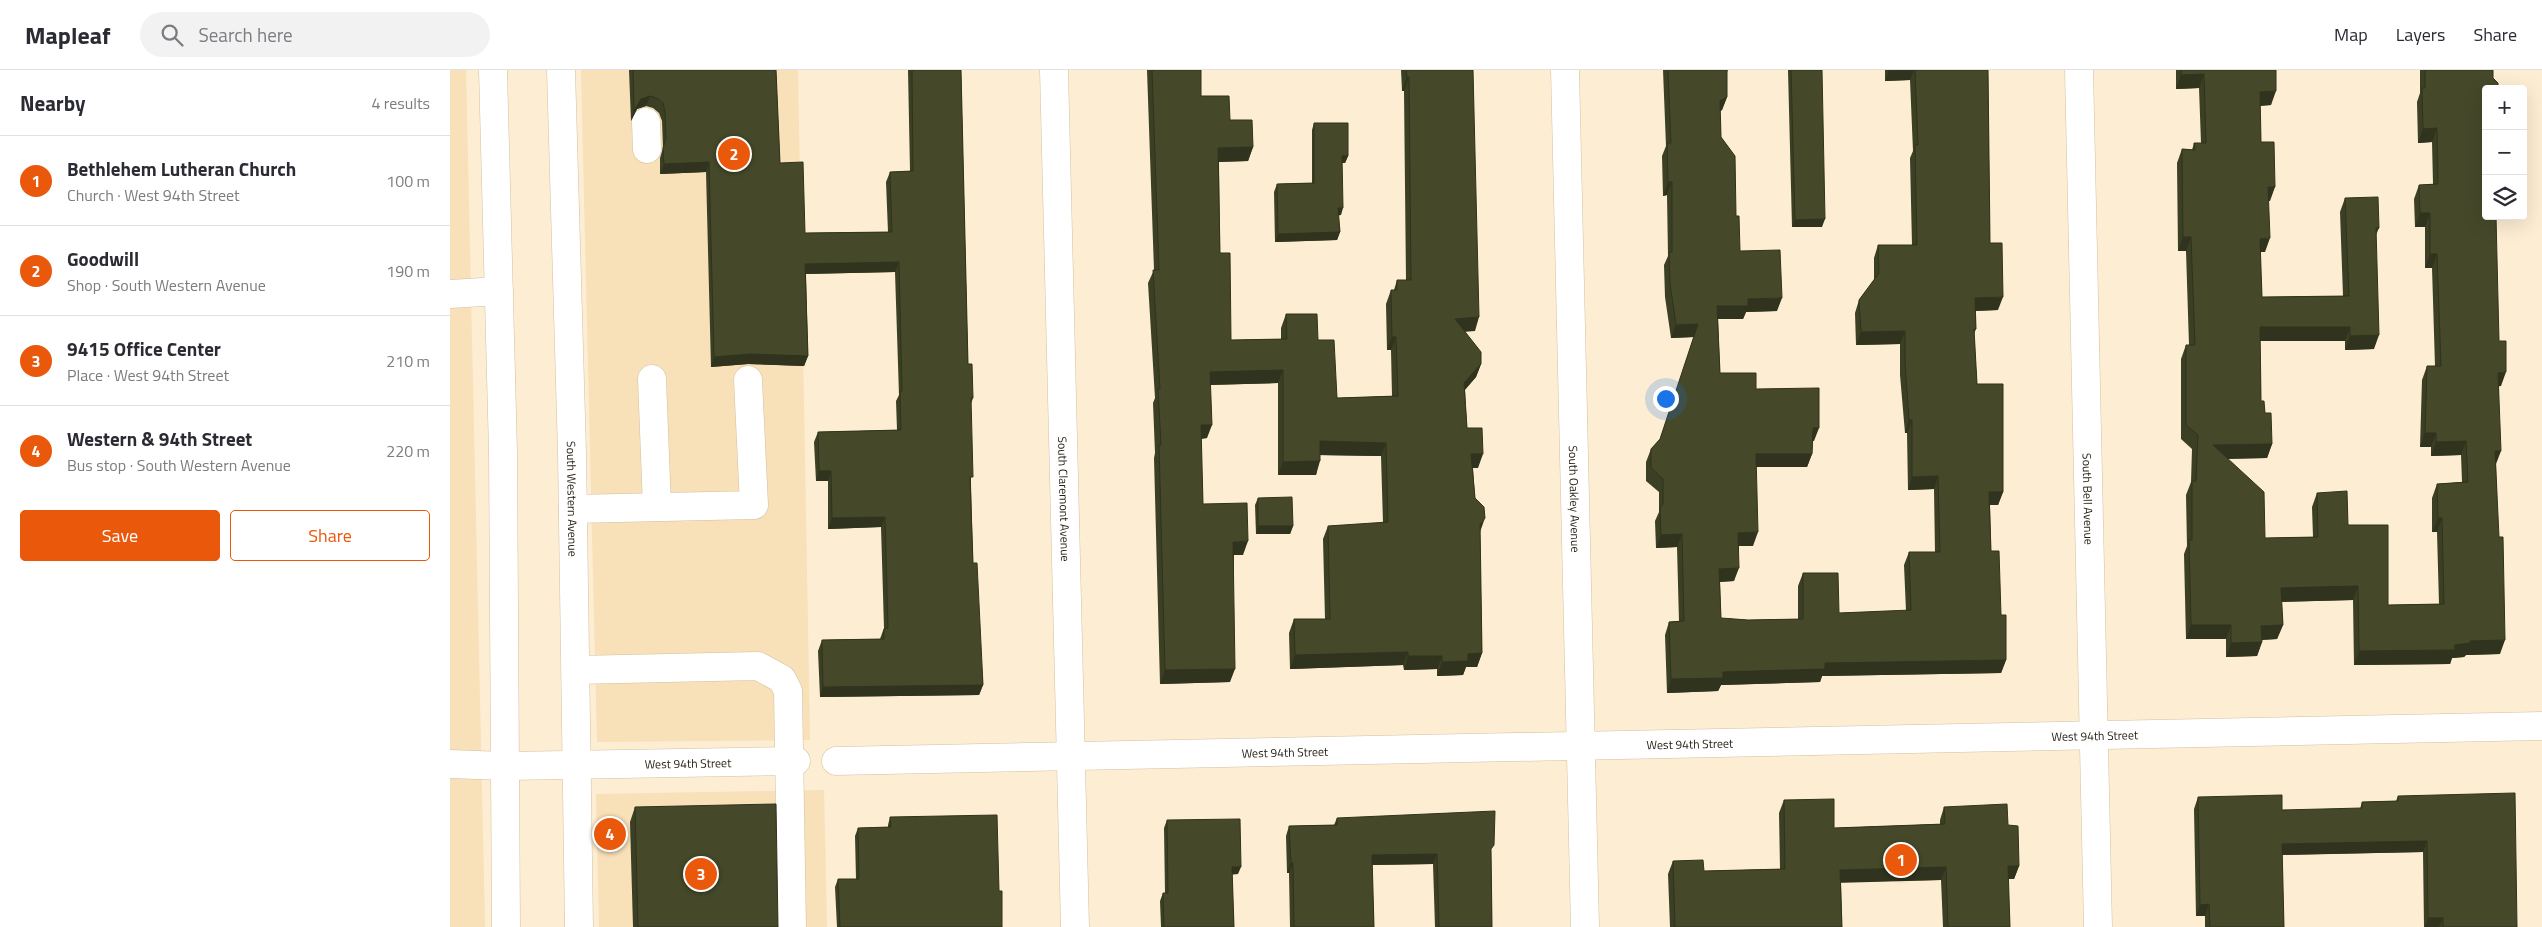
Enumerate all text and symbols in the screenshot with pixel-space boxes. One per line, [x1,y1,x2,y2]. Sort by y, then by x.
search box [140,12,490,57]
text: Mapleaf [25,17,110,53]
text: Search here [198,20,293,49]
icon: search [158,21,186,49]
text: Map [2334,21,2368,48]
text: Layers [2396,21,2445,48]
text: Share [2473,21,2517,48]
map controls [2482,85,2527,220]
button: + [2482,85,2527,130]
text: Nearby [20,87,85,119]
text: 4 results [371,91,430,115]
button: − [2482,130,2527,175]
pin: 2 [718,135,750,173]
text: Bethlehem Lutheran Church [67,154,296,183]
text: 1 [32,169,40,193]
text: 100 m [386,169,430,193]
button: layers [2482,175,2527,220]
text: Church · West 94th Street [67,183,240,207]
text: Goodwill [67,244,139,273]
text: 2 [32,259,40,283]
text: 190 m [386,259,430,283]
text: Shop · South Western Avenue [67,273,266,297]
text: 9415 Office Center [67,334,221,363]
text: 3 [32,349,40,373]
text: 210 m [386,349,430,373]
text: Place · West 94th Street [67,363,229,387]
your location [1653,386,1679,412]
text: Western & 94th Street [67,424,252,453]
street label: South Claremont Avenue [1053,436,1076,562]
text: 4 [32,439,40,463]
text: 220 m [386,439,430,463]
street label: South Western Avenue [562,441,583,557]
street label: South Oakley Avenue [1564,445,1586,553]
text: Bus stop · South Western Avenue [67,453,291,477]
street label: South Bell Avenue [2078,453,2099,545]
button: Save [20,510,220,561]
button: Share [230,510,430,561]
street label: West 94th Street [2051,725,2139,746]
street label: West 94th Street [1646,733,1734,754]
street label: West 94th Street [1241,741,1329,762]
street label: West 94th Street [644,753,732,773]
pin: 4 [594,815,626,853]
pin: 1 [1885,841,1917,879]
pin: 3 [685,855,717,893]

